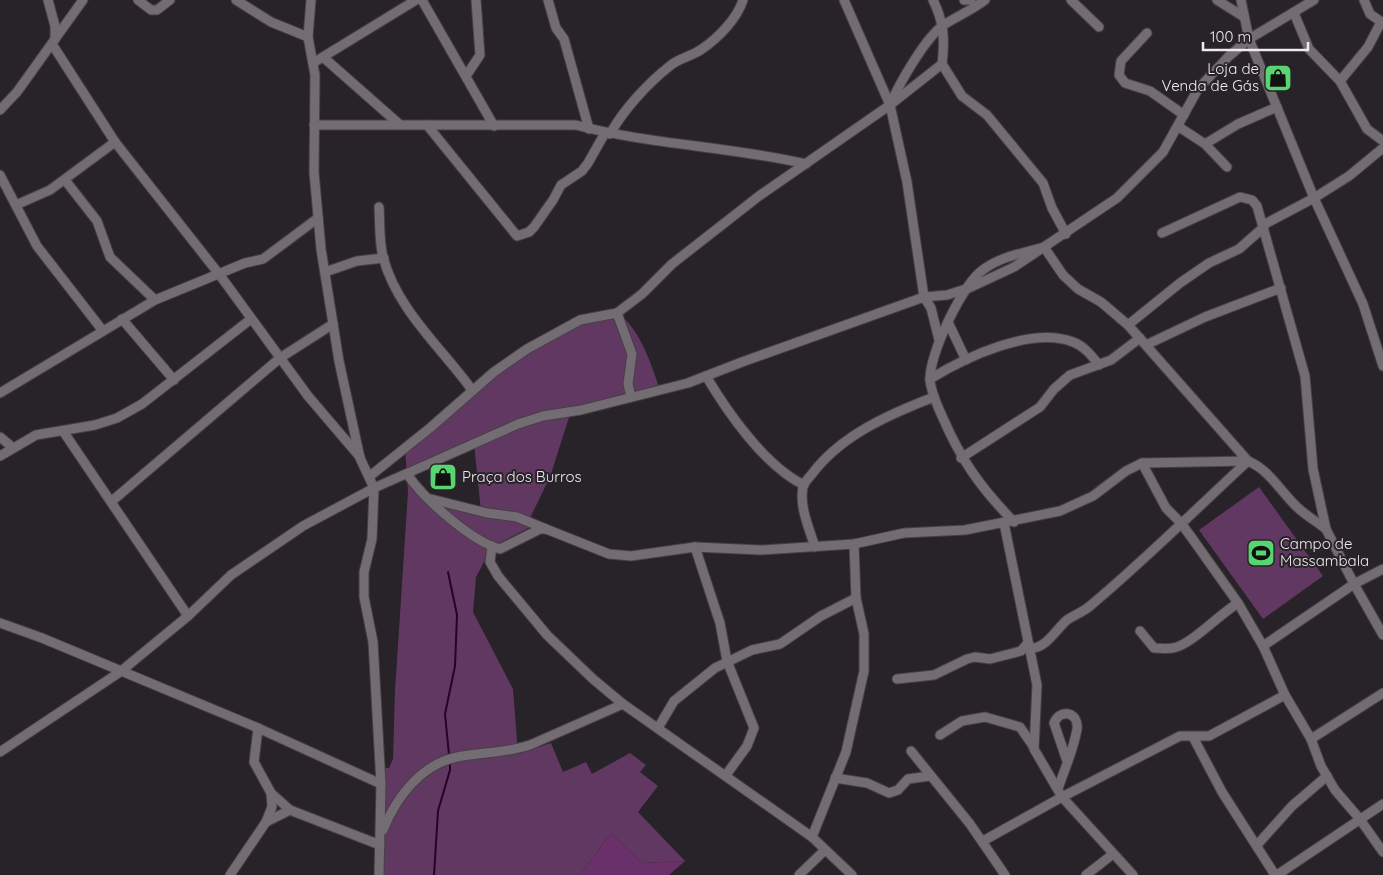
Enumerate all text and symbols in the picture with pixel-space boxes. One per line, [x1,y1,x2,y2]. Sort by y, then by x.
scale bar [1203,20,1308,52]
text: 100 m [1210,27,1251,46]
place label: Loja de Venda de Gás [1162,59,1259,95]
shop icon: Loja de Venda de Gás [1263,63,1293,93]
shop icon: Praça dos Burros [428,462,458,492]
place label: Praça dos Burros [462,467,581,486]
place label: Campo de Massambala [1280,534,1369,570]
sports icon: Campo de Massambala [1246,538,1276,568]

